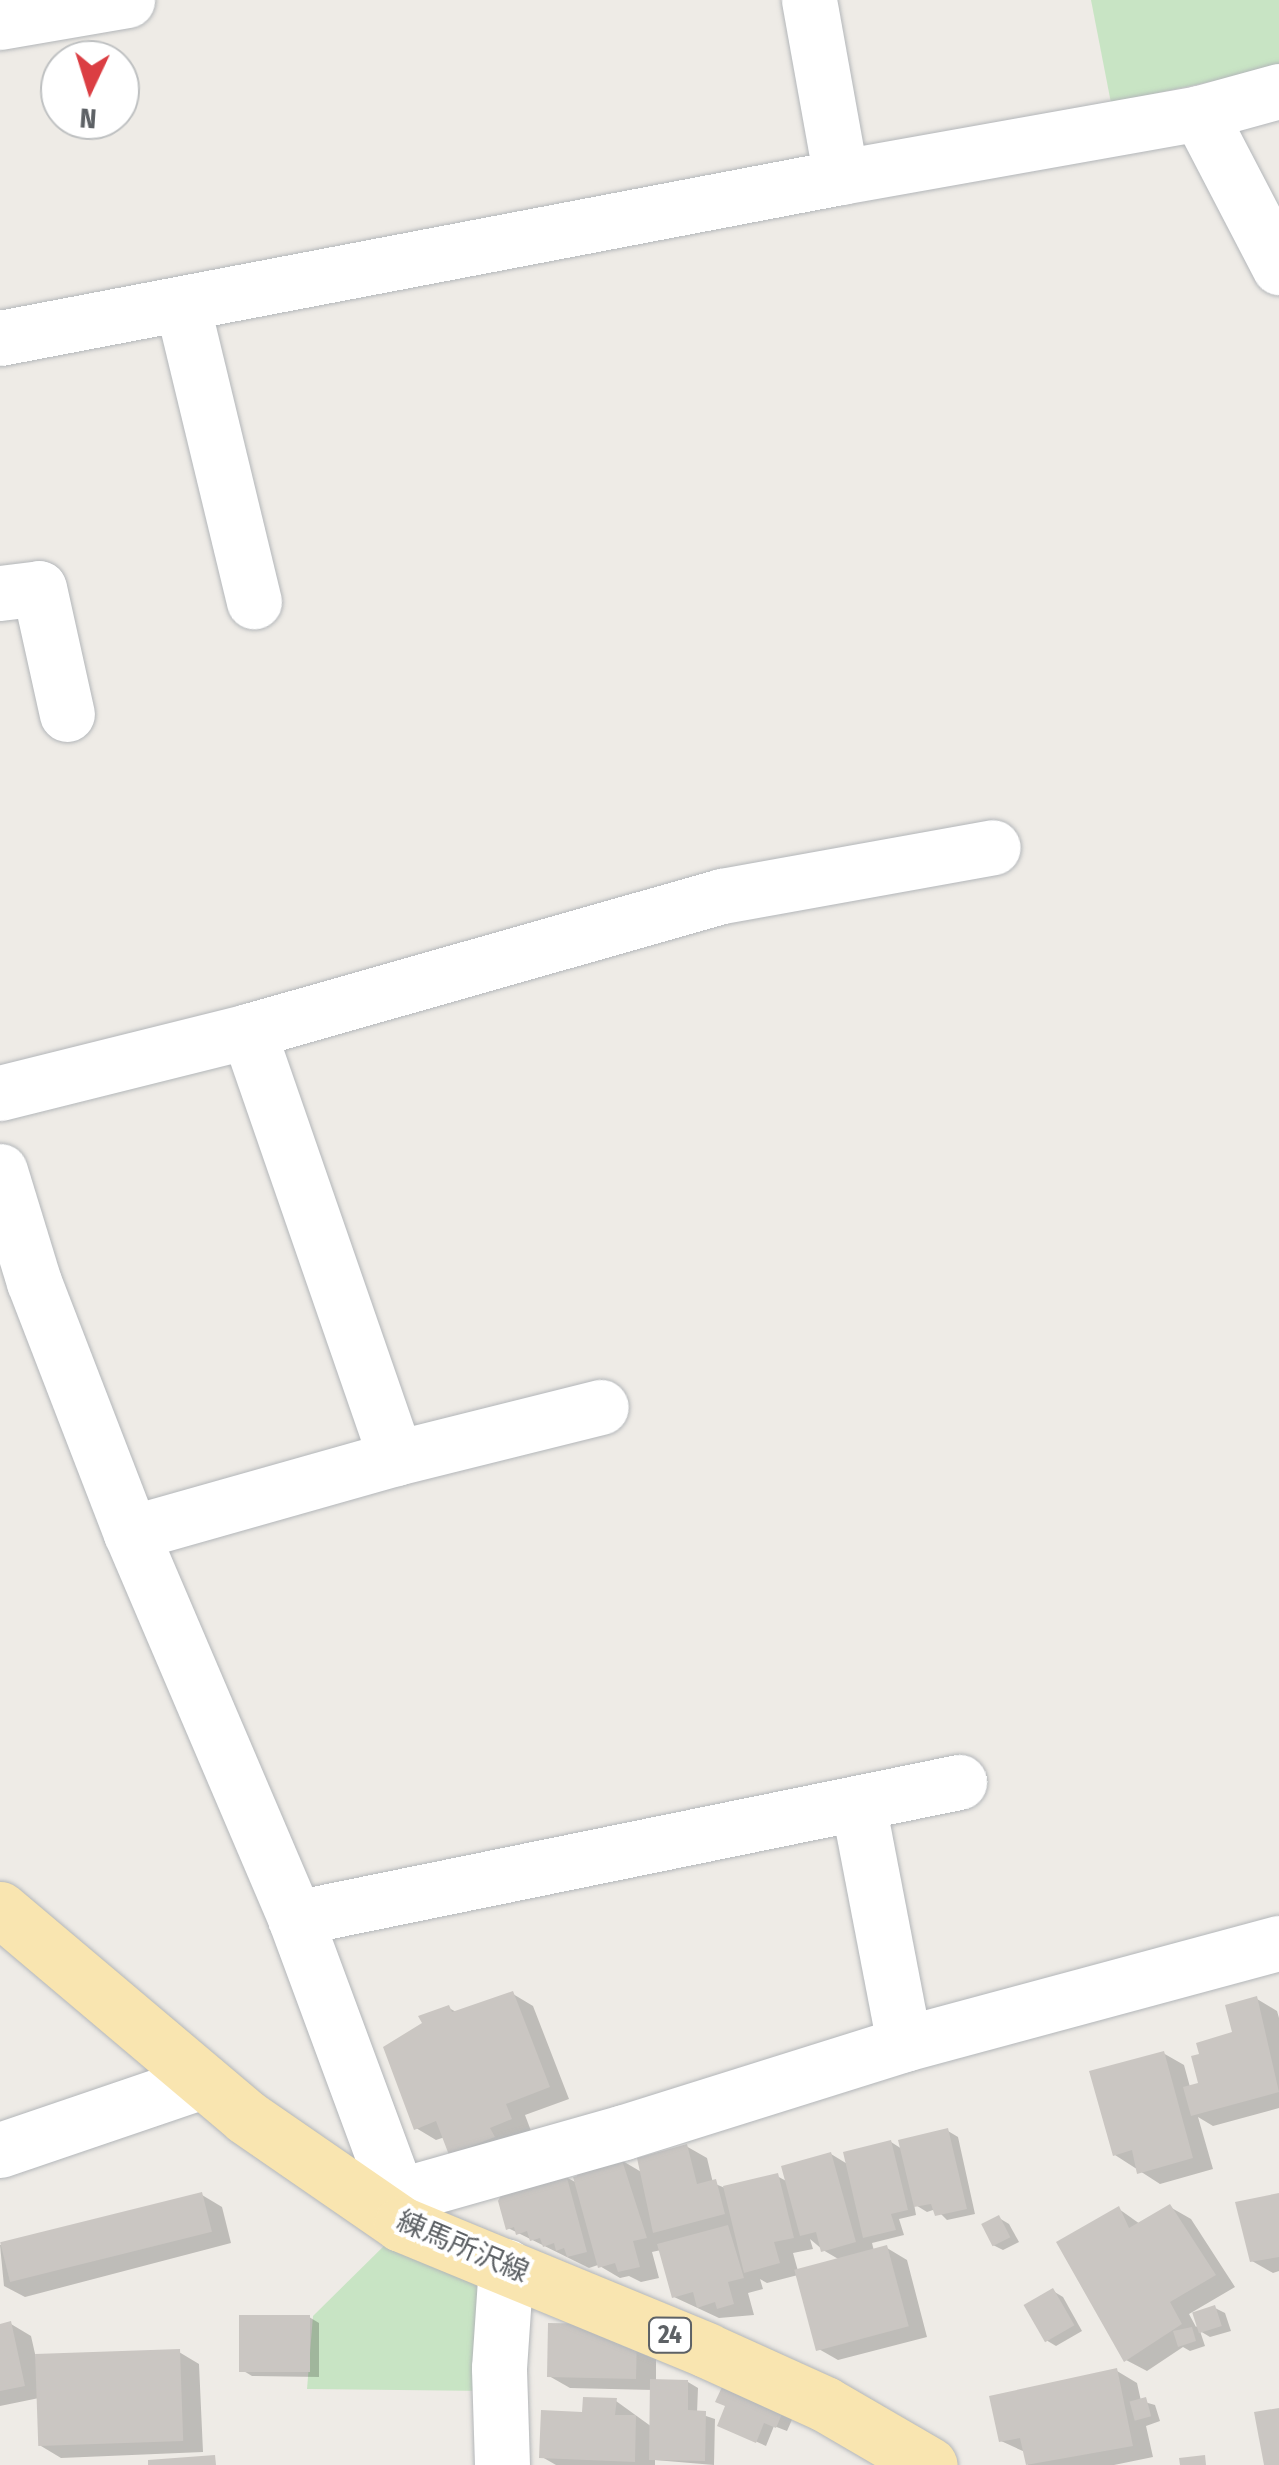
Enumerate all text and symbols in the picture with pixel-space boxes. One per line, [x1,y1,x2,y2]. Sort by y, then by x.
north arrow [40,40,140,140]
text: N [78,101,98,135]
street label: 練馬所沢線 [392,2204,534,2290]
road number: 24 [648,2315,692,2355]

